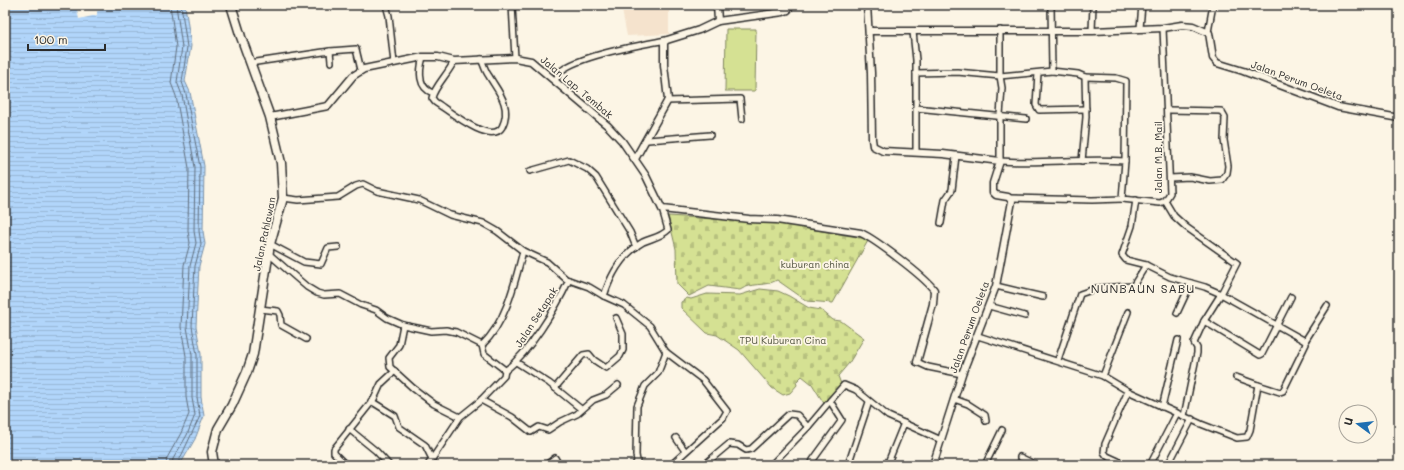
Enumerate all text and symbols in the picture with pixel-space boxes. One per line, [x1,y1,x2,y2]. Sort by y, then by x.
scale bar [28,26,105,52]
text: 100 m [34,31,68,47]
street label: Jalan Lap. Tembak [538,52,616,122]
street label: Jalan Perum Oeleta [1249,57,1345,103]
street label: Jalan M.B. Mail [1151,121,1165,193]
street label: Jalan Pahlawan [249,196,279,272]
park label: kuburan china [781,257,849,271]
street label: Jalan Perum Oeleta [946,279,992,375]
district label: NUNBAUN SABU [1091,280,1195,296]
street label: Jalan Setapak [511,284,561,350]
park label: TPU Kuburan Cina [740,333,826,347]
north arrow [1338,404,1378,444]
text: U [1340,416,1356,427]

